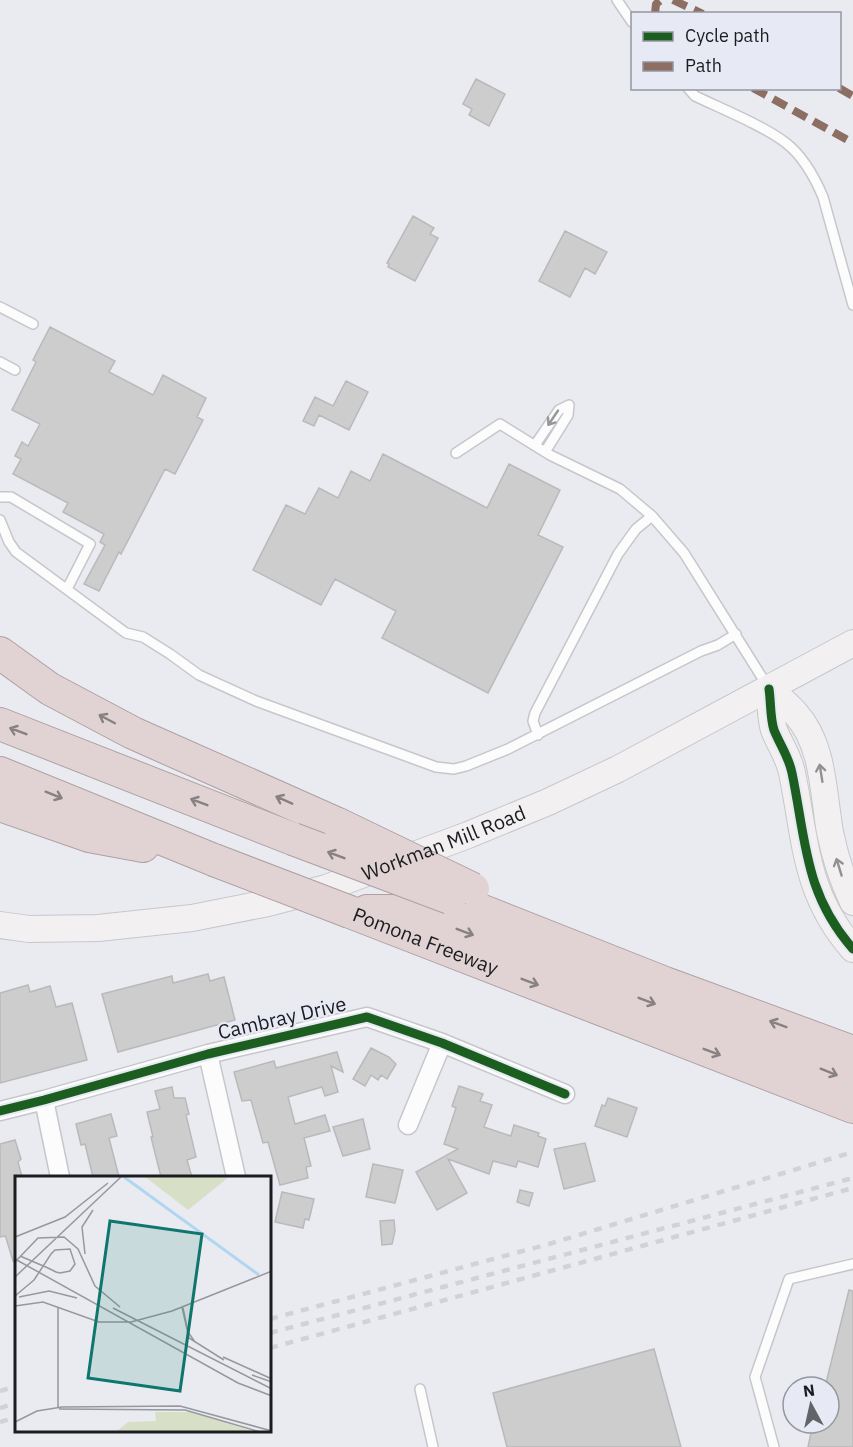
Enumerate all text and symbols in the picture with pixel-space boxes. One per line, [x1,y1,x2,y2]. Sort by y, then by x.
legend [631,12,841,90]
text: Cycle path [685,24,770,47]
text: Path [685,54,722,77]
one-way arrow [547,410,559,426]
one-way arrow [99,713,116,725]
one-way arrow [9,725,28,736]
one-way arrow [816,764,827,784]
one-way arrow [45,790,63,801]
one-way arrow [276,794,294,806]
one-way arrow [191,796,209,807]
street label: Workman Mill Road [358,799,529,887]
one-way arrow [327,848,346,859]
one-way arrow [833,858,844,877]
street label: Pomona Freeway [349,900,502,981]
one-way arrow [455,927,474,938]
one-way arrow [520,977,539,988]
street label: Cambray Drive [215,990,349,1045]
one-way arrow [638,997,656,1008]
one-way arrow [769,1018,788,1029]
one-way arrow [702,1047,721,1058]
one-way arrow [819,1068,838,1079]
inset map [15,1176,272,1432]
north arrow [781,1375,841,1435]
text: N [802,1379,816,1401]

